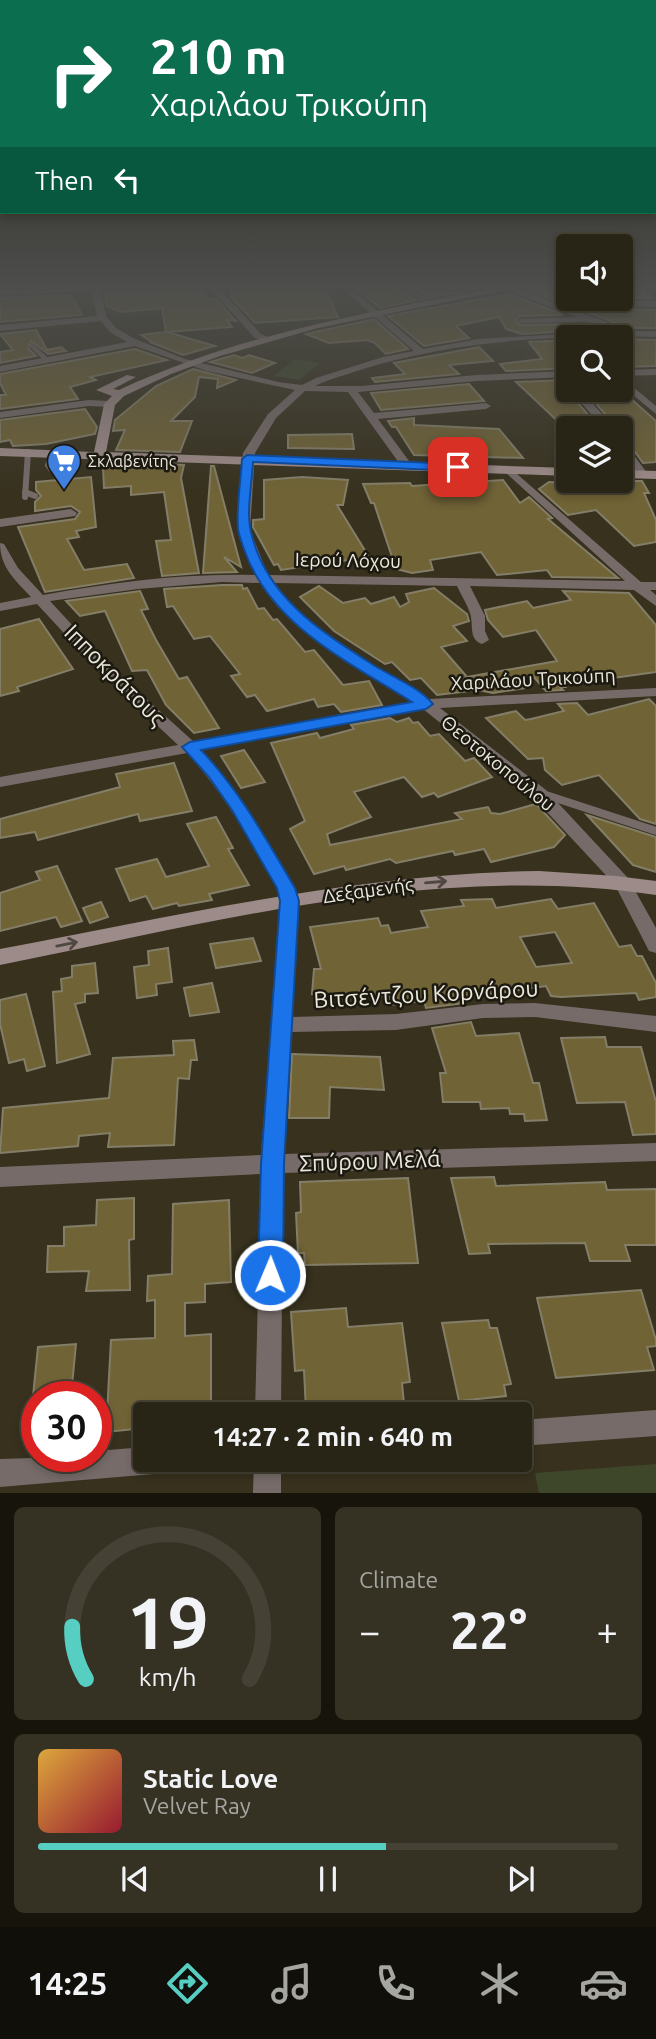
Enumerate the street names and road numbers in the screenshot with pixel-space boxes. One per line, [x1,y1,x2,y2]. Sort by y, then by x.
street label: Ιερού Λόχου [295,548,401,572]
street label: Ιπποκράτους [59,619,171,731]
street label: Χαριλάου Τρικούπη [450,664,616,694]
street label: Θεοτοκοπούλου [437,711,559,815]
street label: Δεξαμενής [321,873,415,907]
street label: Βιτσέντζου Κορνάρου [313,975,539,1013]
street label: Σπύρου Μελά [299,1146,441,1175]

